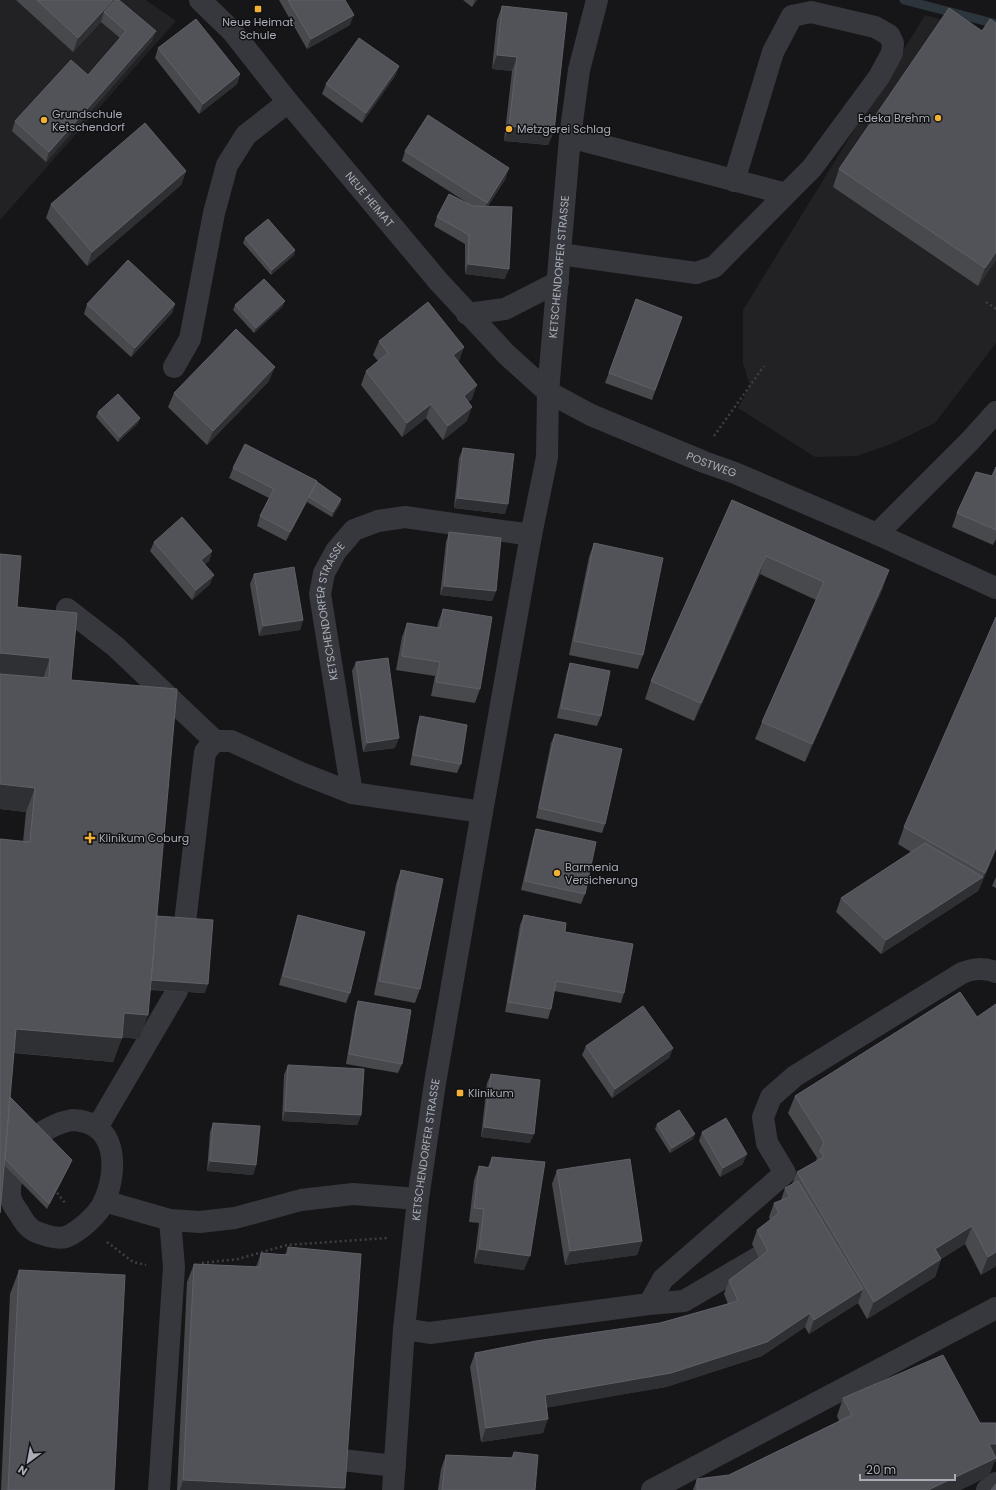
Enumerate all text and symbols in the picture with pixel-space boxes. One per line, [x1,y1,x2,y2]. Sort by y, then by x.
marker: Neue Heimat Schule [253,4,263,14]
place label: Neue Heimat Schule [222,14,294,43]
place label: Grundschule Ketschendorf [52,106,125,135]
place label: Edeka Brehm [858,110,930,126]
marker: Edeka Brehm [933,113,943,123]
marker: Grundschule Ketschendorf [39,115,49,125]
place label: Metzgerei Schlag [517,121,611,137]
marker: Metzgerei Schlag [504,124,514,134]
street label: NEUE HEIMAT [342,168,398,231]
street label: KETSCHENDORFER STRASSE [545,195,573,339]
street label: POSTWEG [684,448,739,481]
street label: KETSCHENDORFER STRASSE [312,538,348,681]
place label: Klinikum Coburg [99,830,189,846]
marker: Klinikum Coburg [84,832,96,844]
place label: Barmenia Versicherung [565,859,638,888]
marker: Barmenia Versicherung [552,868,562,878]
street label: KETSCHENDORFER STRASSE [408,1077,444,1222]
place label: Klinikum [468,1085,514,1101]
marker: Klinikum [455,1088,465,1098]
north arrow [8,1442,48,1482]
scale bar [860,1456,955,1482]
text: 20 m [866,1461,896,1478]
text: N [15,1462,30,1479]

